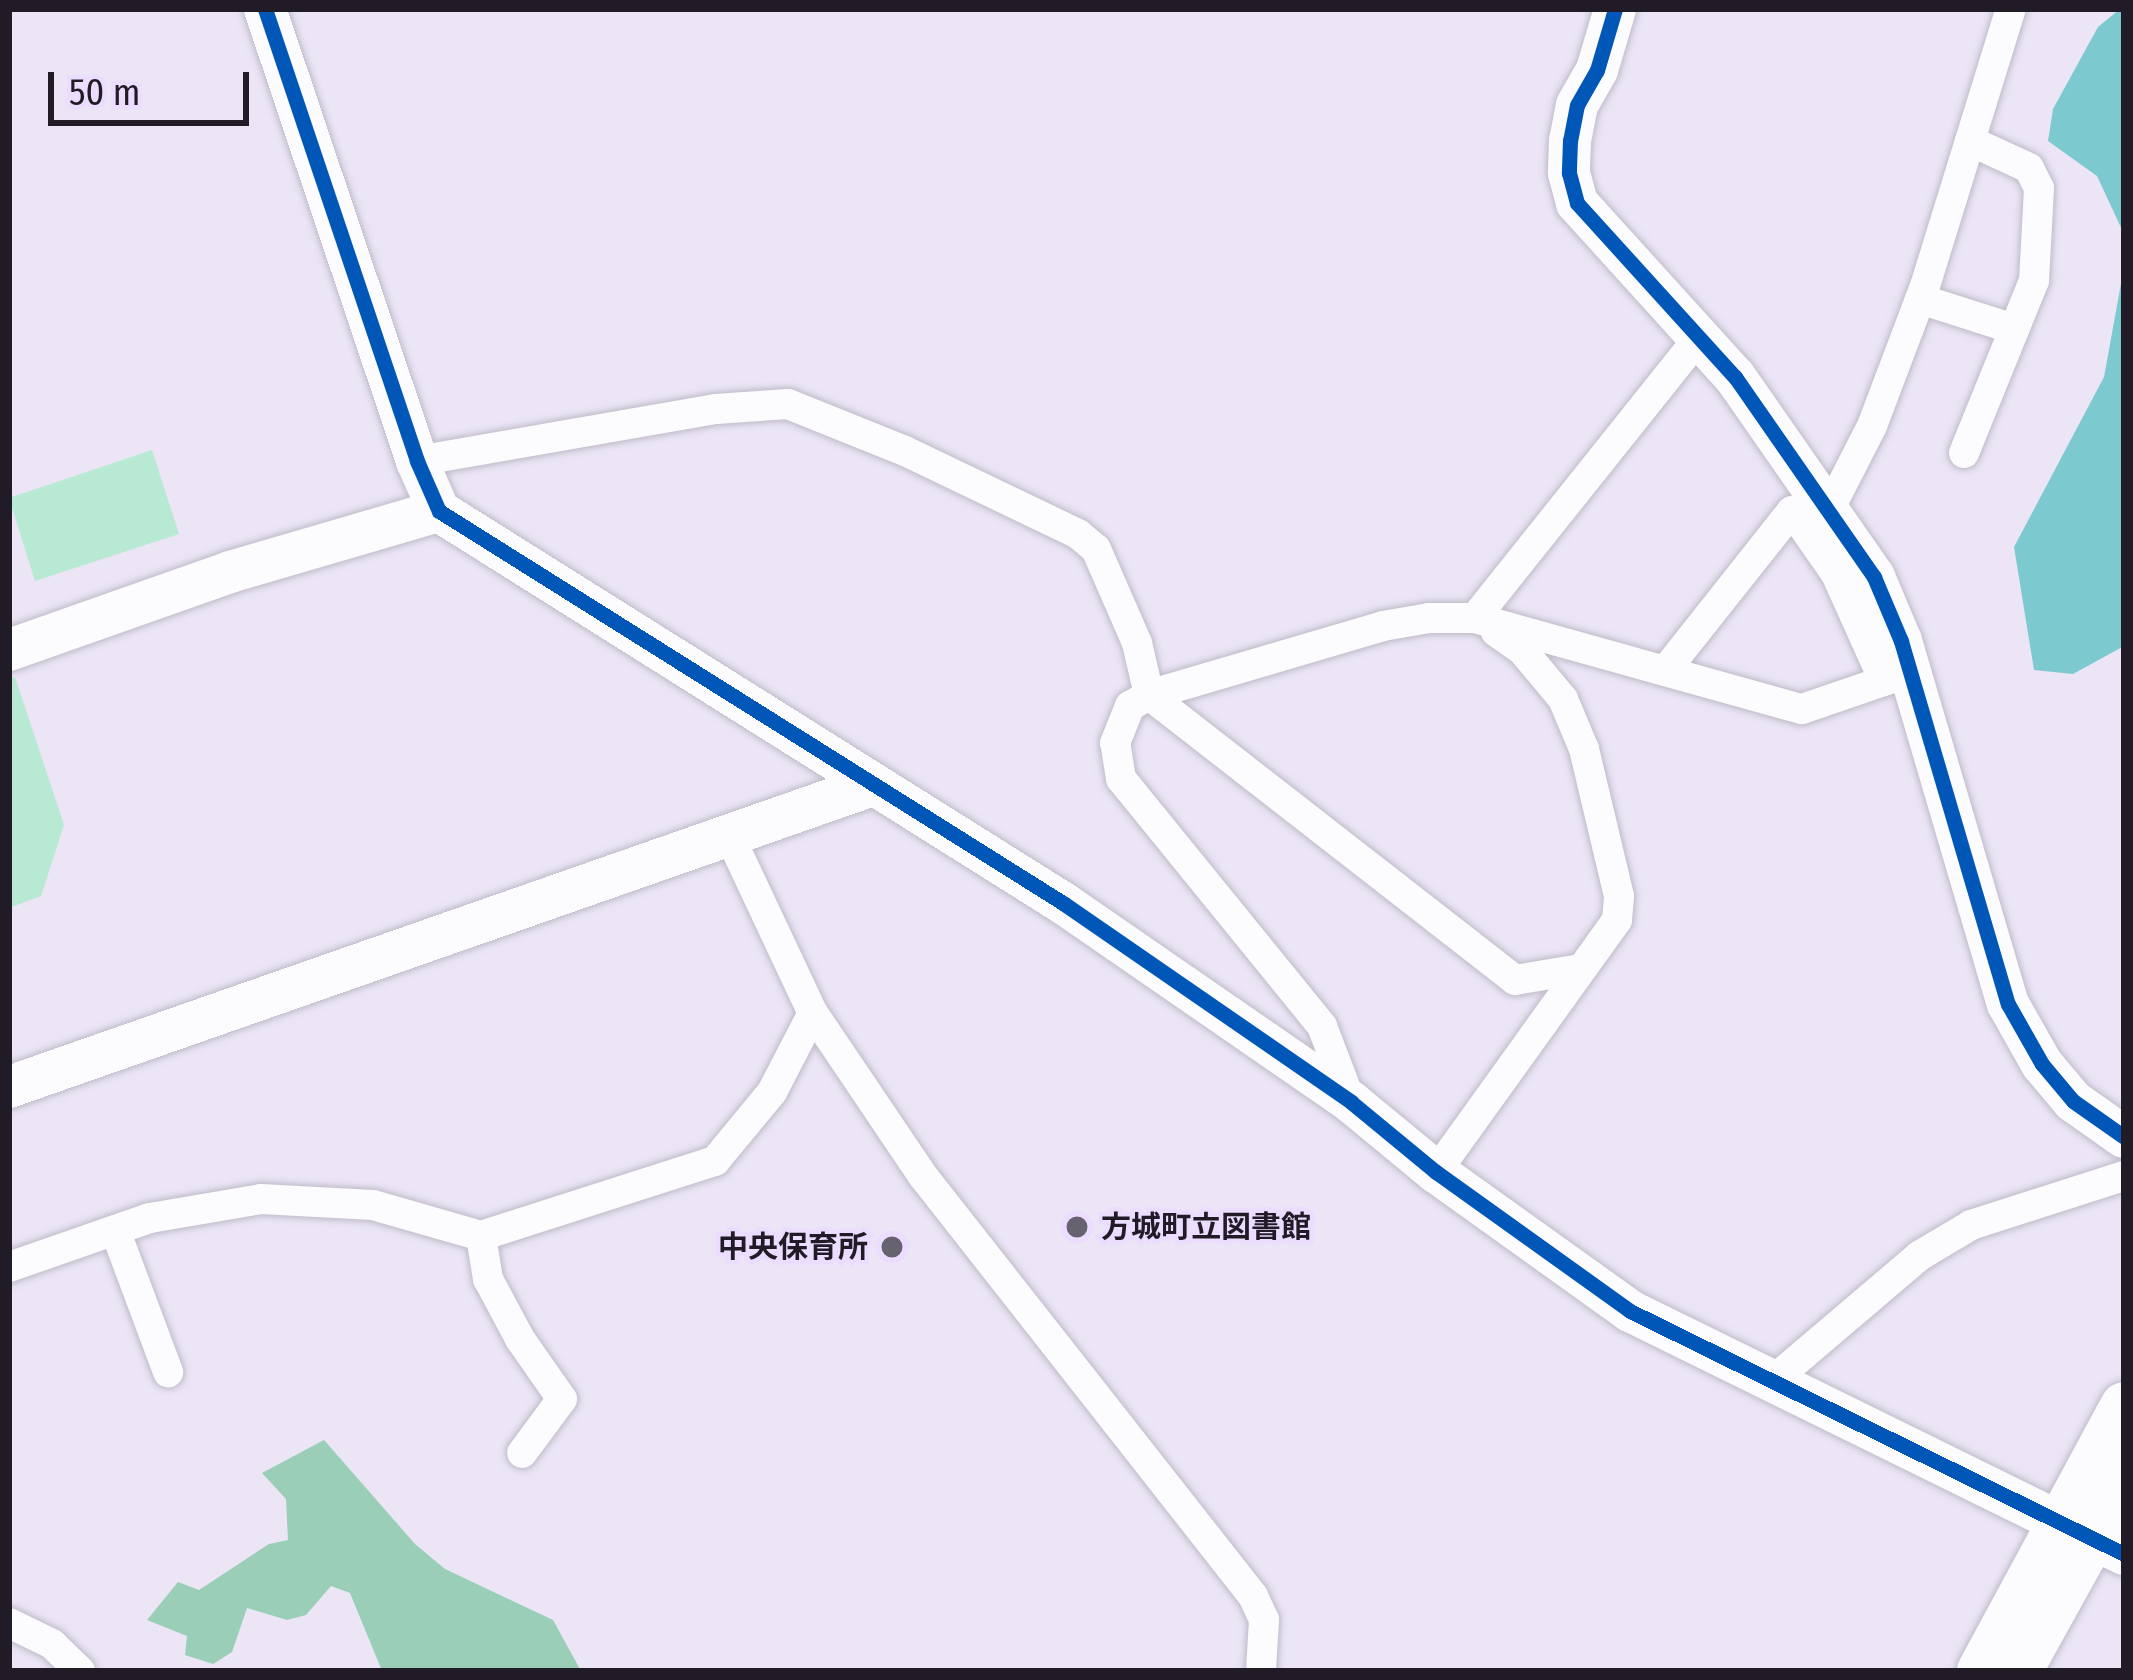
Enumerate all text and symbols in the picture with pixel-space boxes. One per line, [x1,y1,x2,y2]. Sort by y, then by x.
scale bar [54,48,255,122]
text: 50 m [69,71,140,115]
place label: 方城町立図書館 [1101,1209,1311,1245]
marker: 方城町立図書館 [1064,1214,1090,1240]
place label: 中央保育所 [718,1229,868,1265]
marker: 中央保育所 [879,1234,905,1260]

